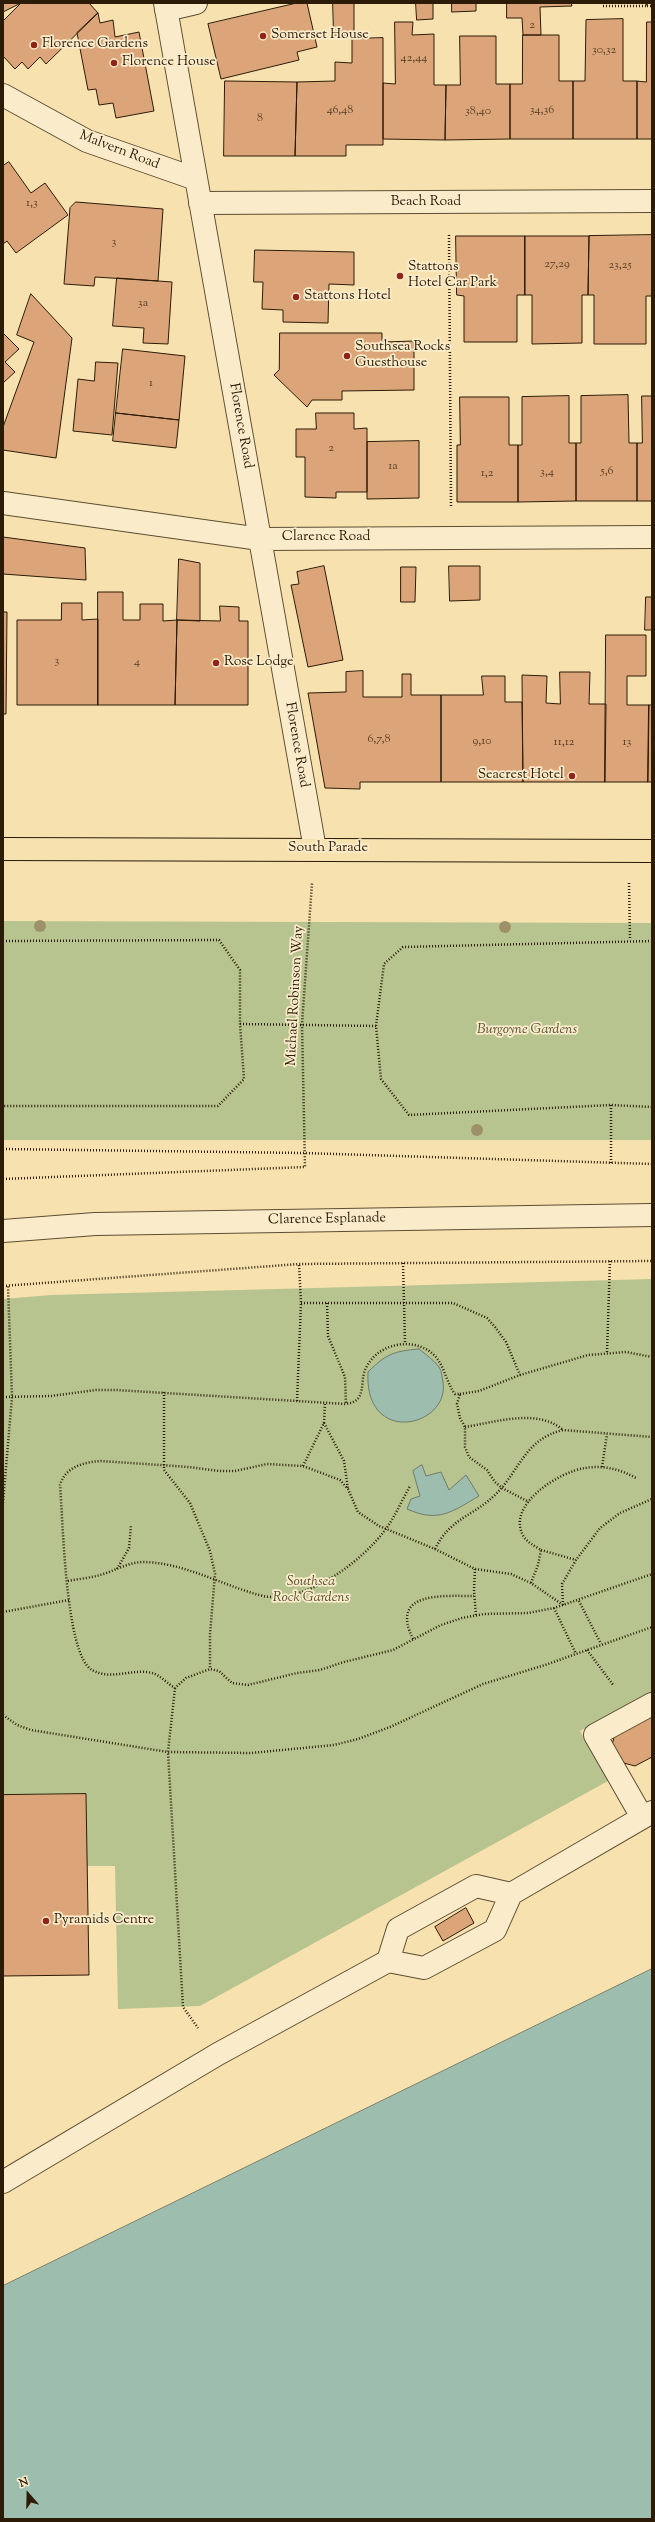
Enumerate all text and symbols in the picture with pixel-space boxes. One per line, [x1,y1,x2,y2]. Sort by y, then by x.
house number: 2 [529,19,535,33]
place label: Somerset House [271,28,369,44]
marker: Somerset House [258,31,268,41]
place label: Florence Gardens [42,37,148,53]
marker: Florence Gardens [29,40,39,50]
house number: 30,32 [592,44,616,58]
house number: 42,44 [401,52,427,66]
place label: Florence House [122,55,216,71]
marker: Florence House [109,58,119,68]
house number: 46,48 [327,104,353,118]
house number: 34,36 [530,104,554,118]
house number: 38,40 [465,105,491,119]
house number: 8 [257,112,263,126]
street label: Malvern Road [77,128,161,174]
street label: Beach Road [391,195,461,211]
house number: 1,3 [26,197,38,211]
house number: 3 [112,236,116,250]
house number: 27,29 [544,258,570,272]
house number: 23,25 [608,259,632,273]
place label: Stattons Hotel Car Park [408,260,497,292]
marker: Stattons Hotel Car Park [395,271,405,281]
place label: Stattons Hotel [304,289,391,305]
marker: Stattons Hotel [291,292,301,302]
house number: 3a [138,297,148,311]
place label: Southsea Rocks Guesthouse [355,340,450,372]
marker: Southsea Rocks Guesthouse [342,351,352,361]
house number: 1 [149,377,153,391]
street label: Florence Road [224,382,256,470]
house number: 2 [328,442,334,456]
house number: 1a [388,460,398,474]
house number: 5,6 [601,465,613,479]
house number: 3,4 [540,466,554,480]
house number: 1,2 [481,467,493,481]
street label: Clarence Road [282,530,370,546]
house number: 3 [55,655,59,669]
place label: Rose Lodge [224,655,293,671]
house number: 4 [134,656,140,670]
marker: Rose Lodge [211,658,221,668]
street label: Florence Road [280,701,312,789]
house number: 6,7,8 [367,733,391,747]
house number: 9,10 [472,735,492,749]
house number: 11,12 [554,736,574,750]
house number: 13 [623,736,631,750]
place label: Seacrest Hotel [478,768,564,784]
marker: Seacrest Hotel [567,771,577,781]
street label: South Parade [288,841,368,857]
street label: Michael Robinson Way [284,926,308,1066]
park label: Burgoyne Gardens [477,1023,577,1039]
street label: Clarence Esplanade [268,1211,386,1229]
park label: Southsea Rock Gardens [273,1575,349,1608]
place label: Pyramids Centre [54,1913,154,1929]
marker: Pyramids Centre [41,1916,51,1926]
north arrow [8,2474,48,2514]
text: N [17,2474,31,2492]

